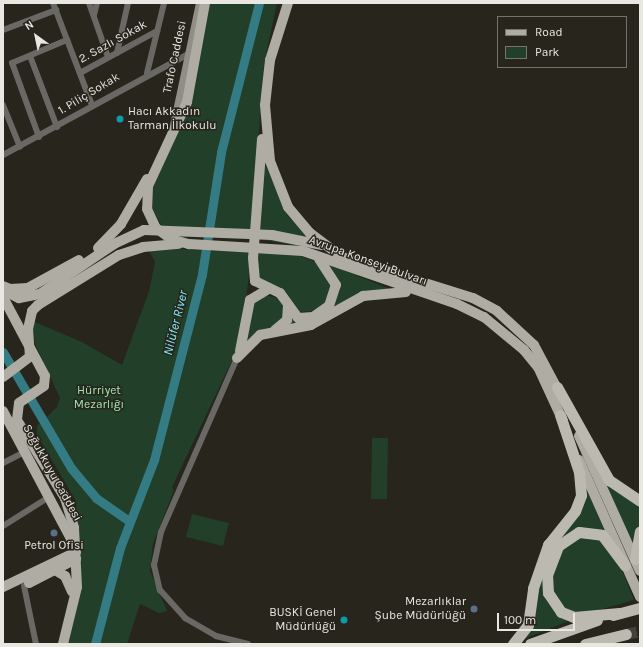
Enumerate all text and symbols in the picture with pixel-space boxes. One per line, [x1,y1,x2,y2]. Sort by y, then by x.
north arrow [16,16,56,56]
legend [497,16,627,68]
street label: 2. Sazlı Sokak [77,17,149,67]
text: N [22,18,36,33]
street label: Trafo Caddesi [160,19,190,95]
text: Road [535,25,563,39]
text: Park [535,45,559,59]
street label: 1. Piliç Sokak [56,70,122,118]
place label: Hacı Akkadın Tarman İlkokulu [128,105,217,133]
marker: Hacı Akkadın Tarman İlkokulu [115,114,125,124]
street label: Avrupa Konseyi Bulvarı [307,233,429,289]
water label: Nilüfer River [160,289,192,357]
park label: Hürriyet Mezarlığı [74,384,124,412]
street label: Soğukkuyu Caddesi [19,422,85,524]
marker: Petrol Ofisi [49,528,59,538]
place label: Petrol Ofisi [24,539,84,553]
place label: Mezarlıklar Şube Müdürlüğü [375,595,466,623]
marker: Mezarlıklar Şube Müdürlüğü [469,604,479,614]
scale bar [499,605,577,631]
place label: BUSKİ Genel Müdürlüğü [269,606,336,634]
text: 100 m [504,613,536,627]
marker: BUSKİ Genel Müdürlüğü [339,615,349,625]

